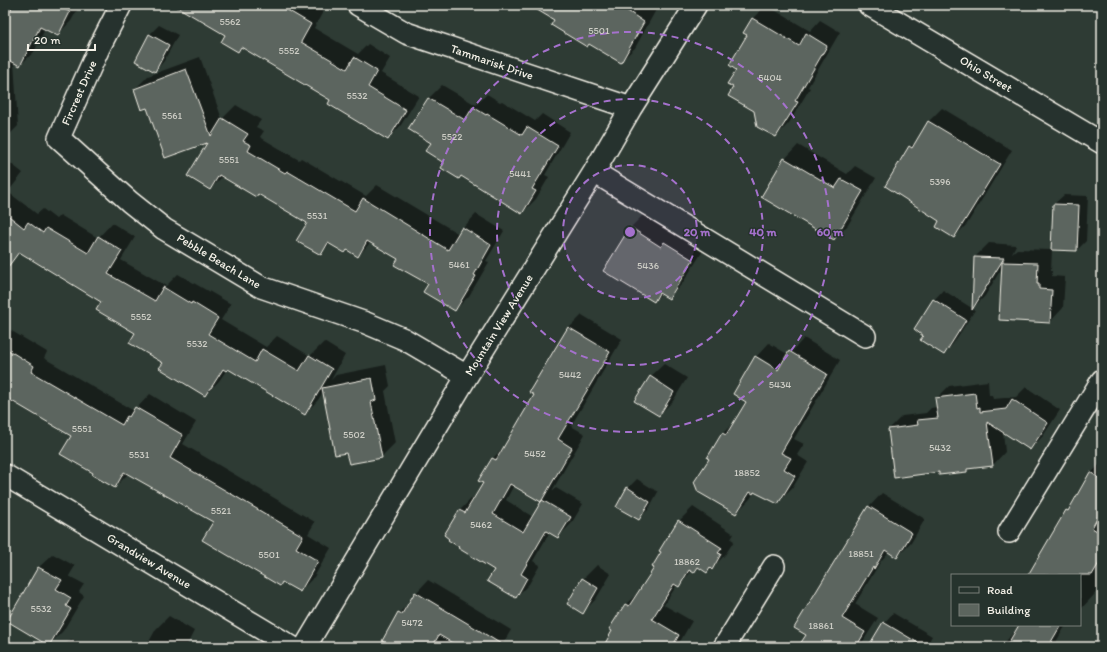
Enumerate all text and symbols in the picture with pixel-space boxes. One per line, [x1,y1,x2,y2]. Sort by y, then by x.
house number: 5562 [219,15,241,28]
house number: 5501 [588,24,610,37]
scale bar [28,26,95,52]
text: 20 m [34,33,61,47]
street label: Tammarisk Drive [449,41,535,83]
house number: 5552 [278,44,300,57]
street label: Ohio Street [957,53,1015,95]
street label: Fircrest Drive [58,58,100,128]
house number: 5404 [758,71,782,84]
house number: 5532 [346,89,368,102]
house number: 5561 [162,109,183,122]
house number: 5522 [441,130,463,143]
house number: 5551 [219,153,240,166]
house number: 5441 [509,167,531,180]
house number: 5396 [929,175,951,188]
house number: 5531 [307,209,328,222]
centre of rings [623,225,637,239]
text: 20 m [684,225,711,239]
text: 40 m [749,225,778,239]
text: 60 m [817,225,844,239]
street label: Pebble Beach Lane [175,230,264,292]
house number: 5461 [448,258,470,271]
house number: 5436 [637,259,659,272]
street label: Mountain View Avenue [462,271,536,378]
house number: 5552 [130,310,152,323]
house number: 5532 [186,337,208,350]
house number: 5442 [559,368,582,381]
house number: 5434 [769,378,791,391]
house number: 5551 [72,422,93,435]
house number: 5502 [343,428,366,441]
house number: 5432 [929,441,952,454]
house number: 5452 [524,447,547,460]
house number: 5531 [129,448,150,461]
house number: 18852 [734,466,761,479]
house number: 5521 [211,504,232,517]
house number: 5462 [470,518,493,531]
street label: Grandview Avenue [104,530,194,592]
house number: 18851 [848,547,874,560]
house number: 5501 [258,548,280,561]
house number: 18862 [674,555,701,568]
legend [951,574,1081,626]
text: Road [987,583,1013,597]
house number: 5532 [30,602,52,615]
text: Building [987,603,1031,617]
house number: 5472 [401,616,423,629]
house number: 18861 [808,619,834,632]

